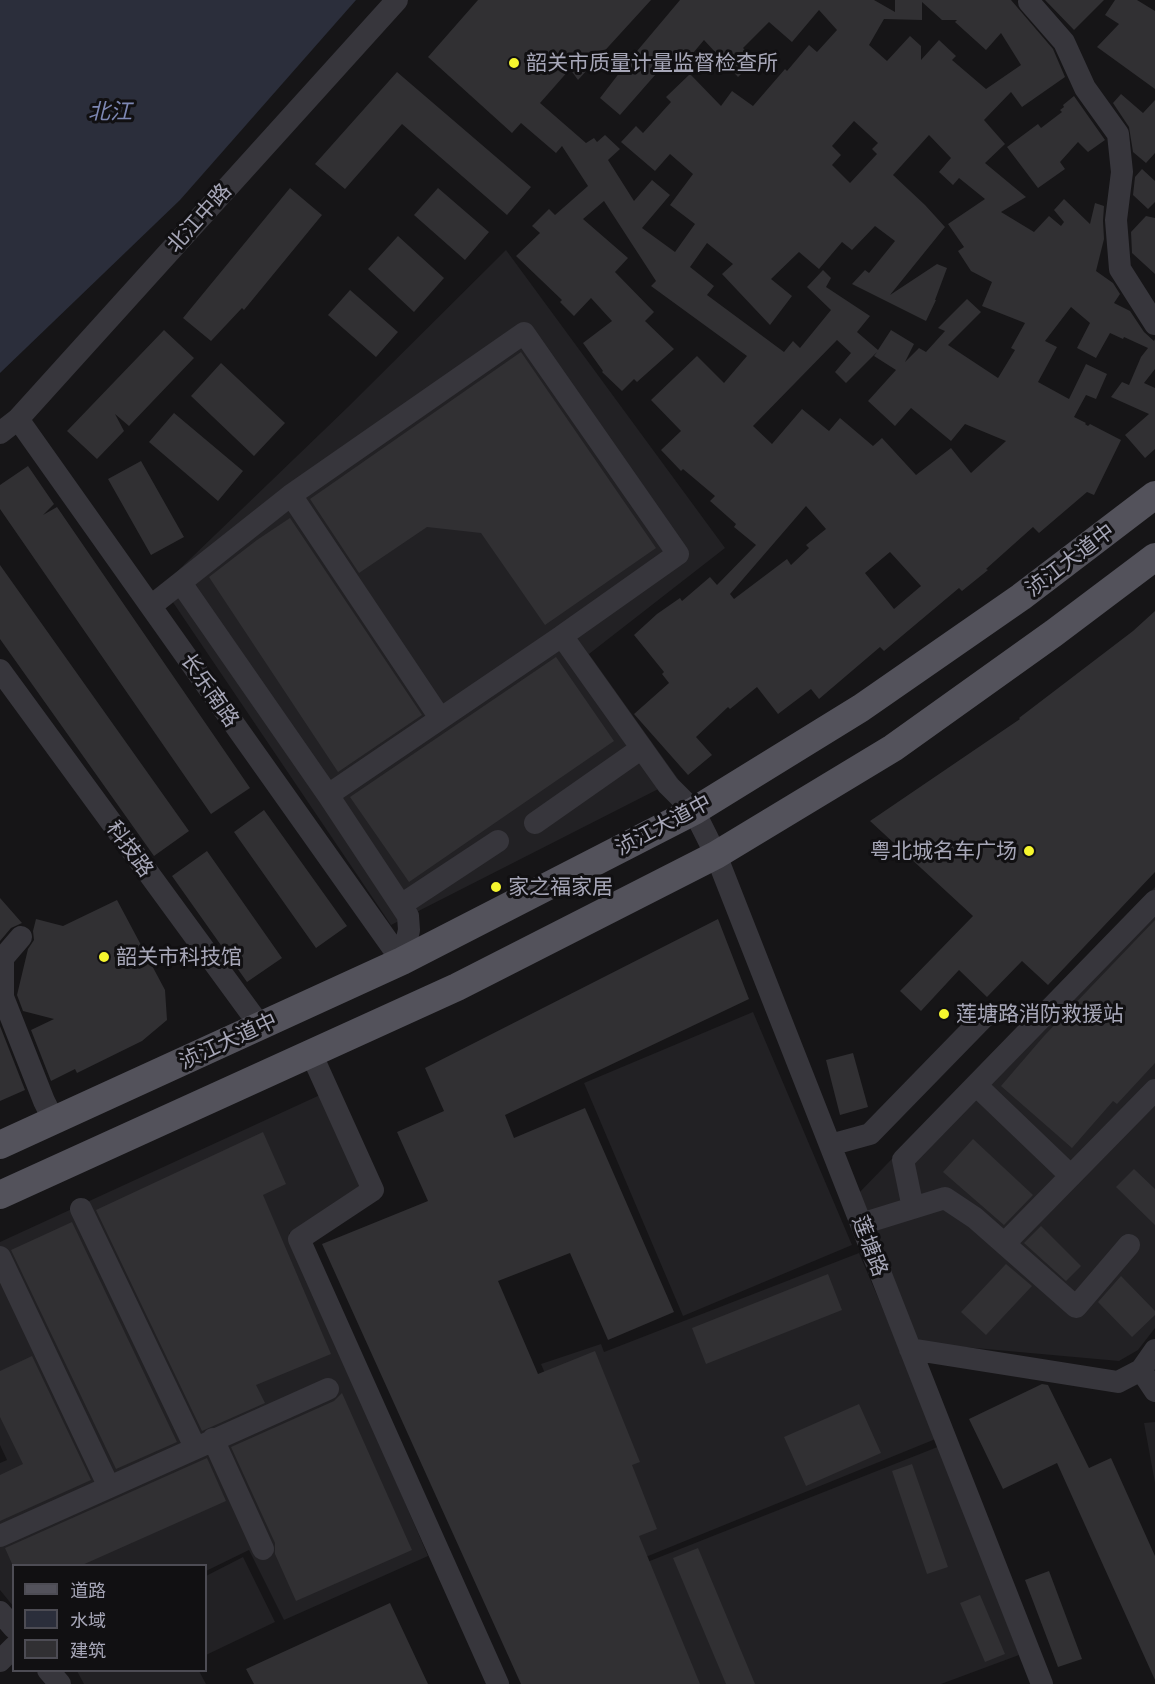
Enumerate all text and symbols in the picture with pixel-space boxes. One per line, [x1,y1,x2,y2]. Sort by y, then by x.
place label: 韶关市质量计量监督检查所 [526,50,778,76]
marker: 韶关市质量计量监督检查所 [507,56,521,70]
water label: 北江 [88,99,132,125]
street label: 北江中路 [162,178,236,258]
street label: 浈江大道中 [1020,518,1120,602]
street label: 长乐南路 [176,648,244,732]
street label: 浈江大道中 [611,789,715,861]
street label: 科技路 [101,816,159,882]
place label: 粤北城名车广场 [870,838,1017,864]
marker: 粤北城名车广场 [1022,844,1036,858]
place label: 家之福家居 [508,874,613,900]
marker: 家之福家居 [489,880,503,894]
place label: 韶关市科技馆 [116,944,242,970]
marker: 韶关市科技馆 [97,950,111,964]
place label: 莲塘路消防救援站 [956,1001,1124,1027]
street label: 浈江大道中 [175,1007,281,1075]
marker: 莲塘路消防救援站 [937,1007,951,1021]
street label: 莲塘路 [847,1212,893,1280]
legend [12,1564,207,1672]
text: 道路 [70,1580,106,1600]
text: 水域 [70,1610,106,1630]
text: 建筑 [70,1640,106,1660]

